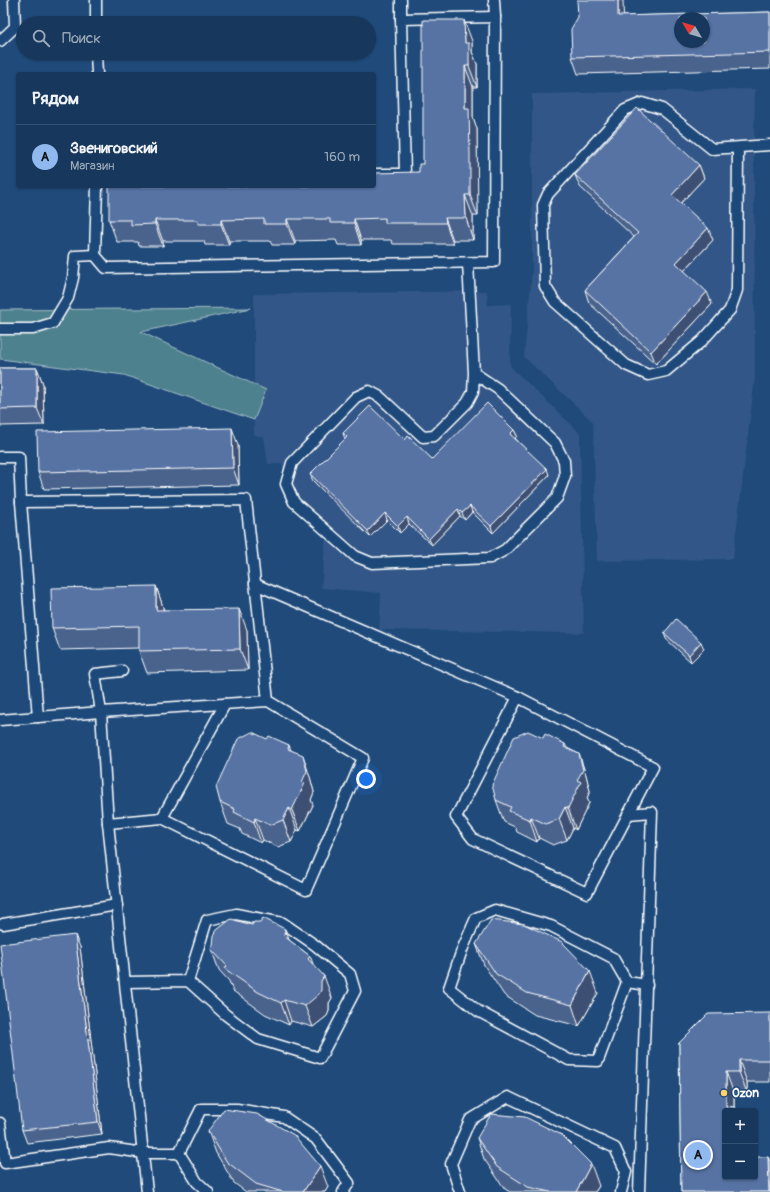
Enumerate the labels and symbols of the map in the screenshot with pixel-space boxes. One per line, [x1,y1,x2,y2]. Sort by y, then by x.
north arrow [674,12,710,48]
your location [356,769,376,789]
place label: Ozon [732,1086,759,1101]
marker: Ozon [719,1088,729,1098]
pin: A [685,1140,711,1170]

